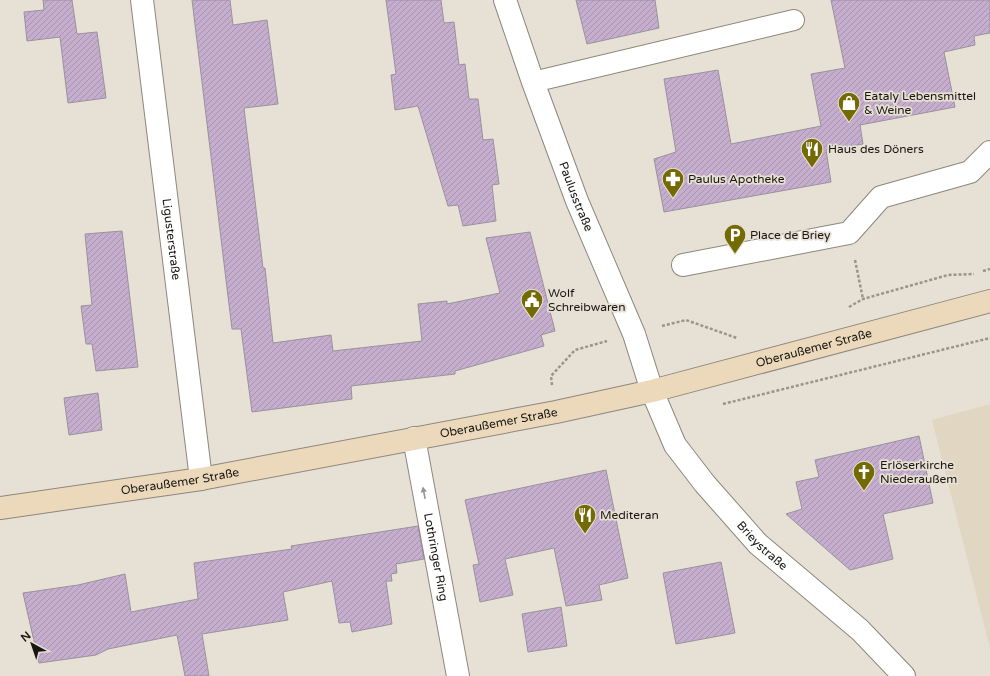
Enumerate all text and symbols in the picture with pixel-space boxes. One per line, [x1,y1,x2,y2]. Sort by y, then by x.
place label: Eataly Lebensmittel & Weine [864,89,976,117]
shop icon: Eataly Lebensmittel & Weine [836,90,862,123]
restaurant icon: Haus des Döners [799,136,825,169]
place label: Haus des Döners [828,142,924,156]
street label: Paulusstraße [556,160,596,234]
pharmacy icon: Paulus Apotheke [660,166,686,199]
place label: Paulus Apotheke [688,172,785,186]
street label: Ligusterstraße [159,198,183,281]
parking icon: Place de Briey [722,222,748,255]
place label: Place de Briey [750,228,831,242]
place label: Wolf Schreibwaren [548,286,625,314]
public building icon: Wolf Schreibwaren [519,287,545,320]
street label: Oberaußemer Straße [754,326,873,370]
street label: Oberaußemer Straße [439,405,559,441]
place label: Erlöserkirche Niederaußem [880,458,957,486]
church icon: Erlöserkirche Niederaußem [851,459,877,492]
street label: Oberaußemer Straße [120,465,240,497]
one-way arrow [421,487,427,499]
restaurant icon: Mediteran [572,502,598,535]
place label: Mediteran [600,508,659,522]
street label: Lothringer Ring [421,512,451,602]
street label: Brieystraße [734,518,791,573]
north arrow [12,624,52,664]
text: N [18,629,33,645]

